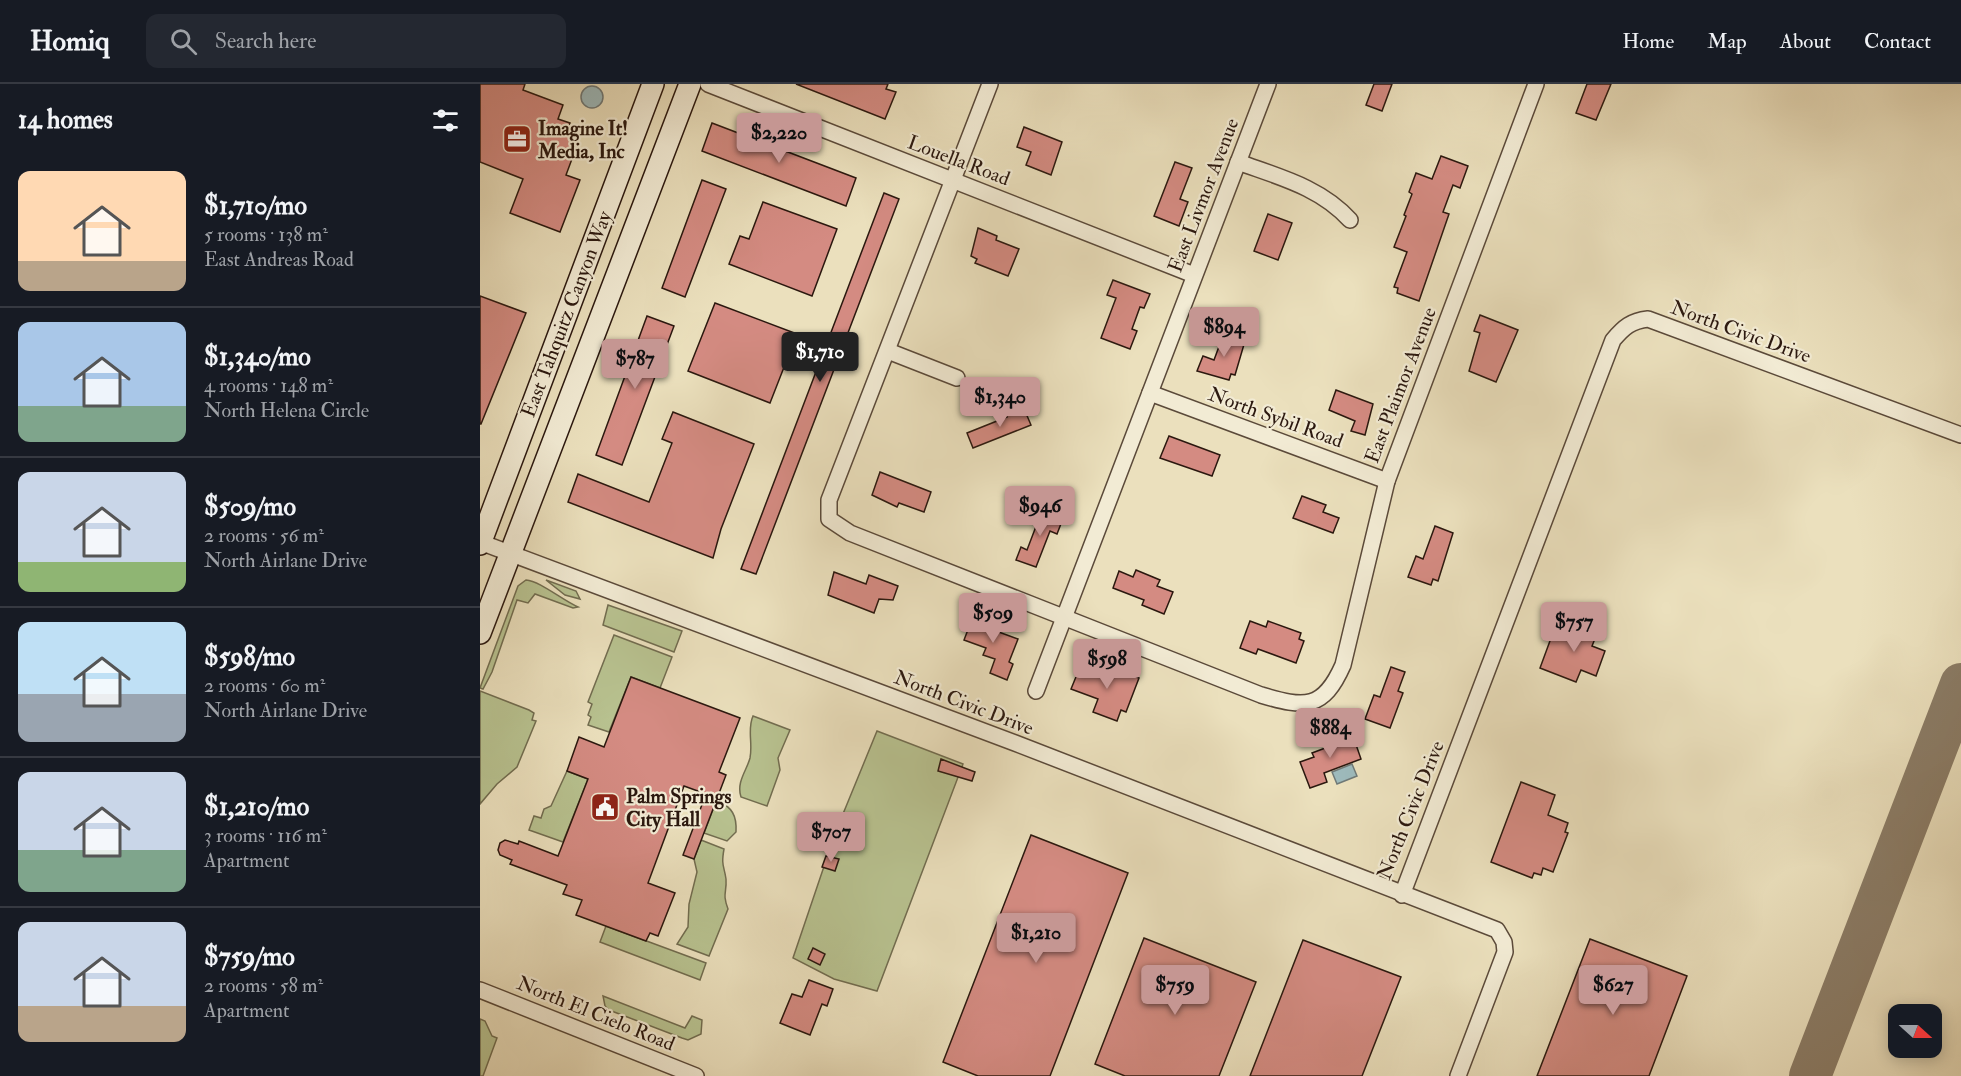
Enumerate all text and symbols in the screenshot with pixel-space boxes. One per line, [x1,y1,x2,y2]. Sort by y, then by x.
search box [146,14,566,68]
text: Homiq [30,24,110,59]
icon: search [167,25,200,58]
text: Search here [215,27,316,55]
text: Home [1622,28,1674,55]
text: Map [1707,28,1747,55]
text: About [1780,28,1831,55]
text: Contact [1864,28,1931,55]
text: 14 homes [18,104,113,136]
icon: filters [429,104,462,137]
pin: $2,220 [730,113,828,164]
street label: East Livmor Avenue [1163,115,1244,276]
place label: Imagine It! Media, Inc [537,116,628,164]
text: $2,220 [751,120,807,145]
office icon: Imagine It! Media, Inc [501,123,533,155]
street label: Louella Road [904,130,1014,191]
text: $1,710/mo [204,190,307,222]
icon: home [66,195,138,267]
street label: East Tahquitz Canyon Way [516,206,618,421]
text: 5 rooms · 138 m² [204,222,328,247]
text: East Andreas Road [204,247,354,272]
street label: North Civic Drive [1667,295,1814,368]
street label: East Plaimor Avenue [1359,304,1442,467]
pin: $894 [1188,307,1260,358]
text: $894 [1203,314,1245,339]
pin: $1,710 [771,332,869,383]
pin: $787 [599,339,671,390]
text: $1,710 [796,339,844,364]
text: $1,340/mo [204,341,311,373]
icon: home [66,346,138,418]
text: $787 [615,346,655,371]
text: 4 rooms · 148 m² [204,373,333,398]
pin: $1,340 [951,377,1049,428]
street label: North Sybil Road [1205,381,1347,454]
text: $1,340 [974,384,1026,409]
text: North Helena Circle [204,398,369,423]
pin: $946 [1004,486,1076,537]
text: $509/mo [204,491,296,523]
text: $946 [1019,493,1061,518]
icon: home [66,496,138,568]
text: 2 rooms · 56 m² [204,523,324,548]
text: North Airlane Drive [204,548,367,573]
pin: $509 [957,593,1029,644]
text: $509 [973,600,1013,625]
pin: $757 [1538,602,1610,653]
text: $757 [1555,609,1593,634]
pin: $598 [1071,639,1143,690]
text: $598/mo [204,641,295,673]
icon: home [66,646,138,718]
text: $598 [1087,646,1127,671]
street label: North Civic Drive [891,664,1037,741]
text: 2 rooms · 60 m² [204,673,325,698]
text: North Airlane Drive [204,698,367,723]
pin: $884 [1294,708,1366,759]
text: $884 [1310,715,1350,740]
street label: North Civic Drive [1371,737,1450,883]
place label: Palm Springs City Hall [626,784,731,833]
text: $1,210/mo [204,791,309,823]
public building icon: Palm Springs City Hall [589,791,621,823]
icon: home [66,796,138,868]
pin: $707 [795,812,867,863]
text: $707 [811,819,851,844]
text: 3 rooms · 116 m² [204,823,327,848]
text: Apartment [204,848,289,873]
pin: $1,210 [987,913,1085,964]
text: $1,210 [1011,920,1061,945]
text: $759/mo [204,941,295,973]
icon: home [66,946,138,1018]
pin: $759 [1139,965,1211,1016]
pin: $627 [1577,965,1649,1016]
street label: North El Cielo Road [513,970,679,1057]
text: $759 [1155,972,1195,997]
text: $627 [1593,972,1633,997]
text: 2 rooms · 58 m² [204,973,323,998]
text: Apartment [204,998,289,1023]
north arrow [1888,1004,1942,1058]
map controls [1888,1004,1942,1058]

